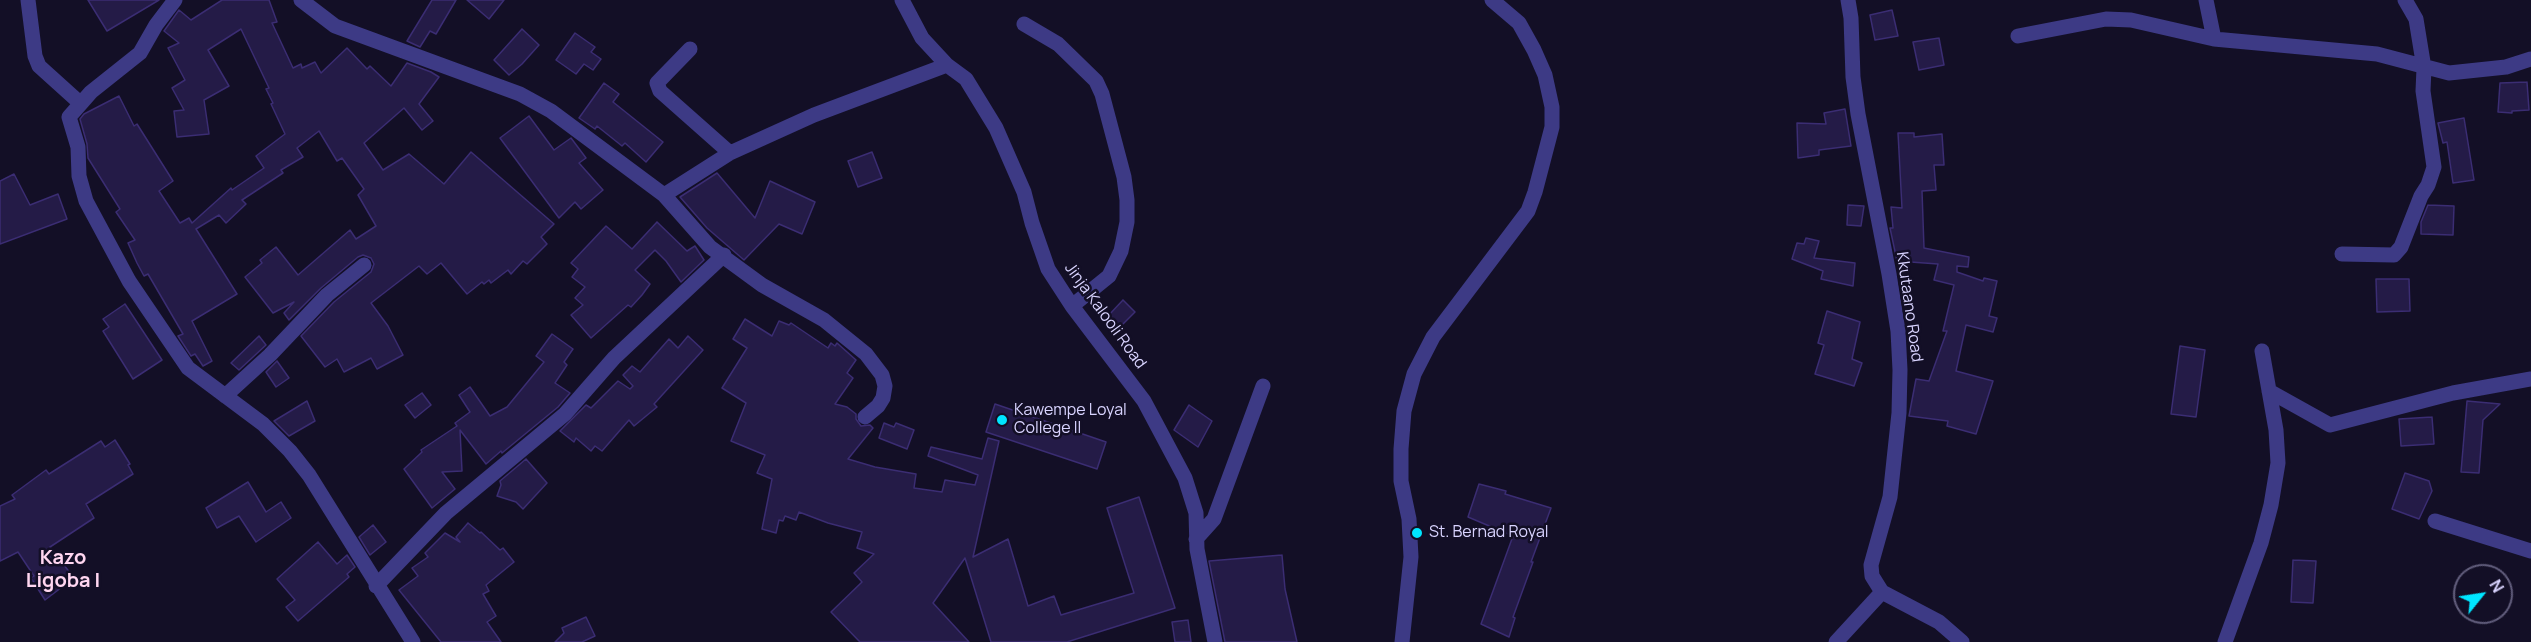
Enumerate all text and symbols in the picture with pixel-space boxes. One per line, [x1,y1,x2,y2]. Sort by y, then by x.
street label: Kkutaano Road [1892,251,1926,363]
street label: Jinja Kalooli Road [1060,259,1150,373]
place label: Kawempe Loyal College II [1014,401,1127,439]
marker: Kawempe Loyal College II [995,413,1009,427]
place label: St. Bernad Royal [1429,523,1549,543]
marker: St. Bernad Royal [1410,526,1424,540]
district label: Kazo Ligoba I [26,546,100,593]
north arrow [2453,564,2513,624]
text: N [2484,576,2509,596]

